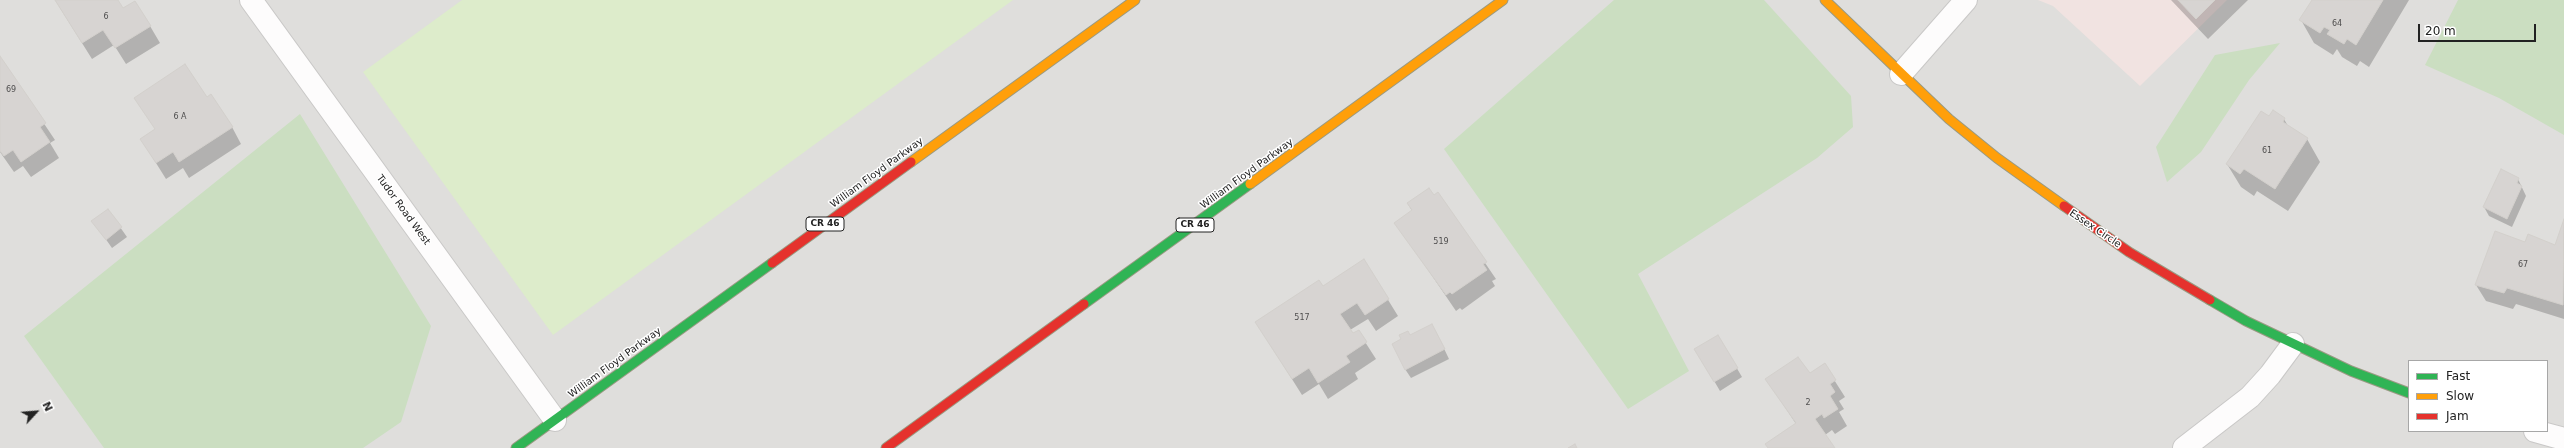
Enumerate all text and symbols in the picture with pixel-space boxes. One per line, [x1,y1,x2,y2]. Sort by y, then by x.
house number: 6 [103,12,109,22]
scale bar [2420,16,2538,42]
house number: 64 [2332,19,2342,29]
text: 20 m [2425,24,2456,38]
house number: 69 [6,85,16,95]
house number: 6 A [173,112,187,122]
street label: William Floyd Parkway [828,135,926,211]
street label: William Floyd Parkway [1198,136,1296,212]
house number: 61 [2262,146,2272,156]
street label: Tudor Road West [374,173,432,247]
street label: Essex Circle [2067,207,2123,251]
road number: CR 46 [806,217,844,231]
road number: CR 46 [1176,218,1214,232]
house number: 519 [1433,237,1449,247]
house number: 67 [2518,260,2528,270]
house number: 517 [1294,313,1310,323]
street label: William Floyd Parkway [566,325,664,401]
legend [2408,360,2548,432]
text: Fast [2446,369,2470,383]
text: Slow [2446,389,2474,403]
north arrow [16,392,56,432]
house number: 2 [1805,398,1811,408]
text: N [39,400,55,414]
text: Jam [2446,409,2469,423]

